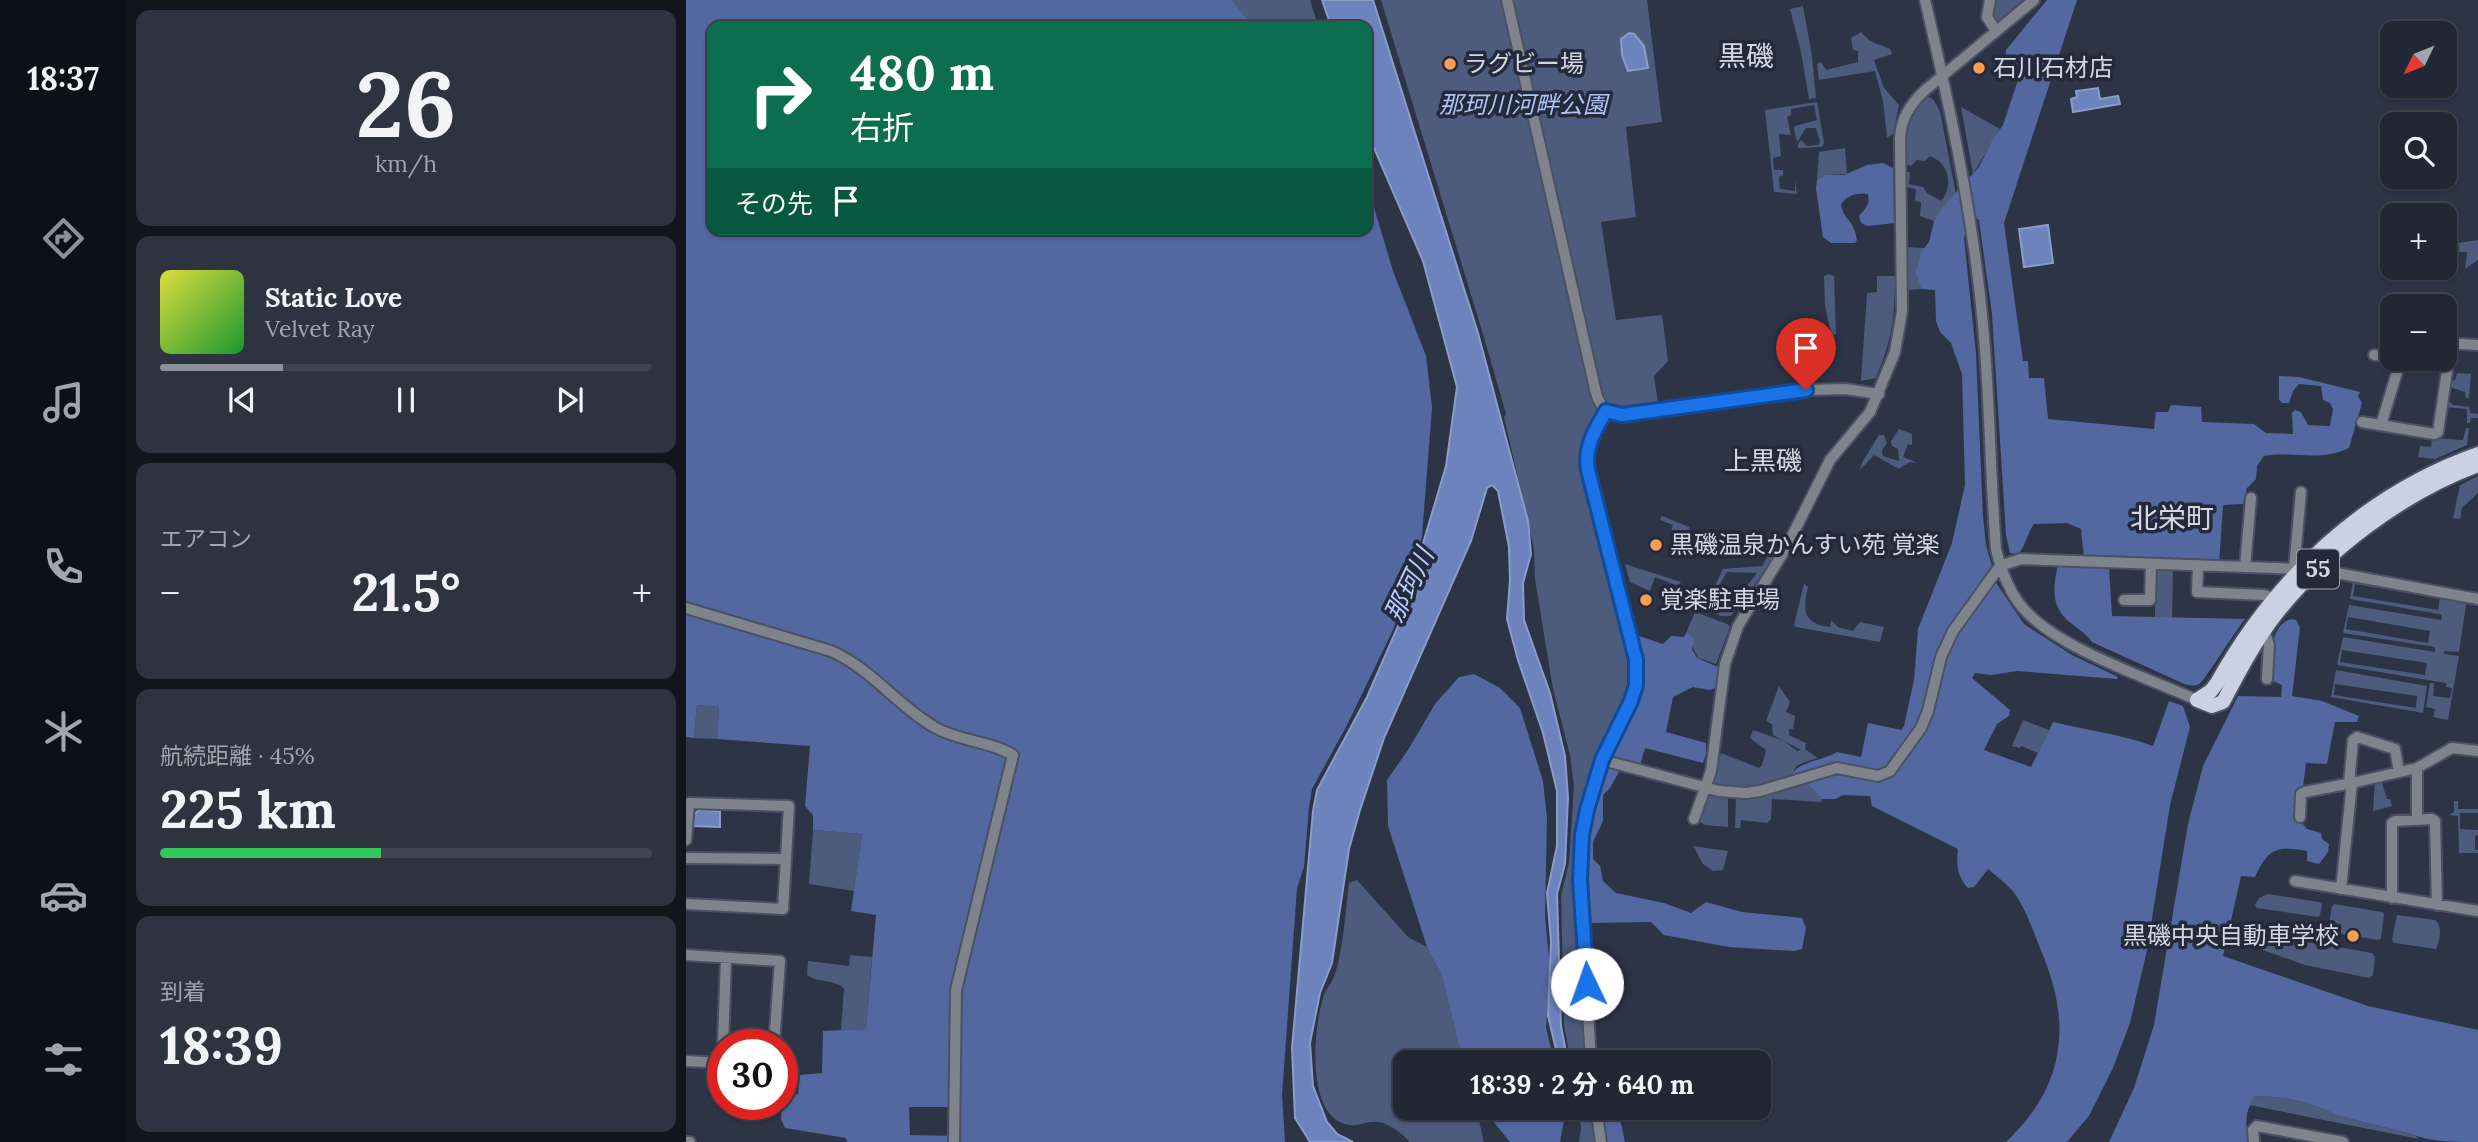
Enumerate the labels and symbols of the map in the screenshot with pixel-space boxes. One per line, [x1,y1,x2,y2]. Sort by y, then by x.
north arrow [2380,21,2457,98]
district label: 黒磯 [1718,38,1774,74]
place label: ラグビー場 [1464,48,1584,79]
place label: 石川石材店 [1993,52,2113,83]
marker: ラグビー場 [1442,56,1458,72]
marker: 石川石材店 [1971,60,1987,76]
park label: 那珂川河畔公園 [1439,89,1610,120]
pin [1776,318,1836,390]
district label: 上黒磯 [1724,444,1802,477]
district label: 北栄町 [2130,500,2214,536]
place label: 黒磯温泉かんすい苑 覚楽 [1670,529,1940,560]
marker: 黒磯温泉かんすい苑 覚楽 [1648,537,1664,553]
water label: 那珂川 [1377,540,1442,627]
road number: 55 [2297,550,2339,589]
place label: 覚楽駐車場 [1660,584,1780,615]
marker: 覚楽駐車場 [1638,592,1654,608]
place label: 黒磯中央自動車学校 [2123,920,2339,951]
marker: 黒磯中央自動車学校 [2345,928,2361,944]
position arrow [1550,947,1624,1021]
speed limit sign: 30 [707,1029,798,1120]

